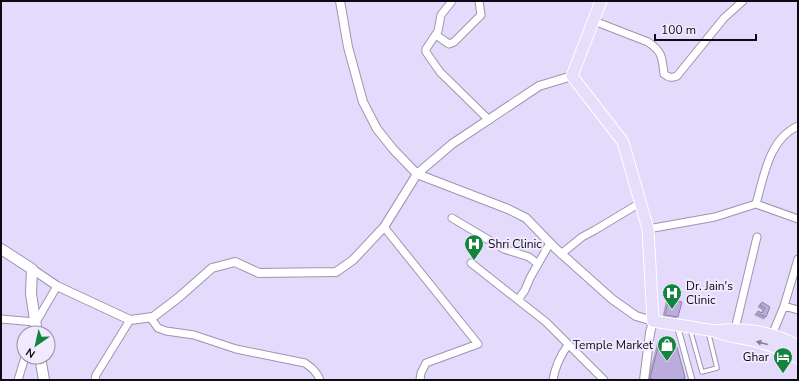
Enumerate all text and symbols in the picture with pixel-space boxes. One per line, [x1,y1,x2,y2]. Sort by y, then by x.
scale bar [655,16,756,42]
text: 100 m [661,22,696,38]
hospital icon: Shri Clinic [463,233,485,261]
place label: Shri Clinic [488,236,542,252]
place label: Dr. Jain's Clinic [686,278,733,308]
hospital icon: Dr. Jain's Clinic [661,282,683,310]
north arrow [16,325,56,365]
shop icon: Temple Market [656,334,678,362]
place label: Temple Market [573,337,654,353]
one-way arrow [756,340,768,346]
text: N [23,344,38,361]
hotel icon: Ghar [772,346,794,374]
place label: Ghar [743,349,770,365]

